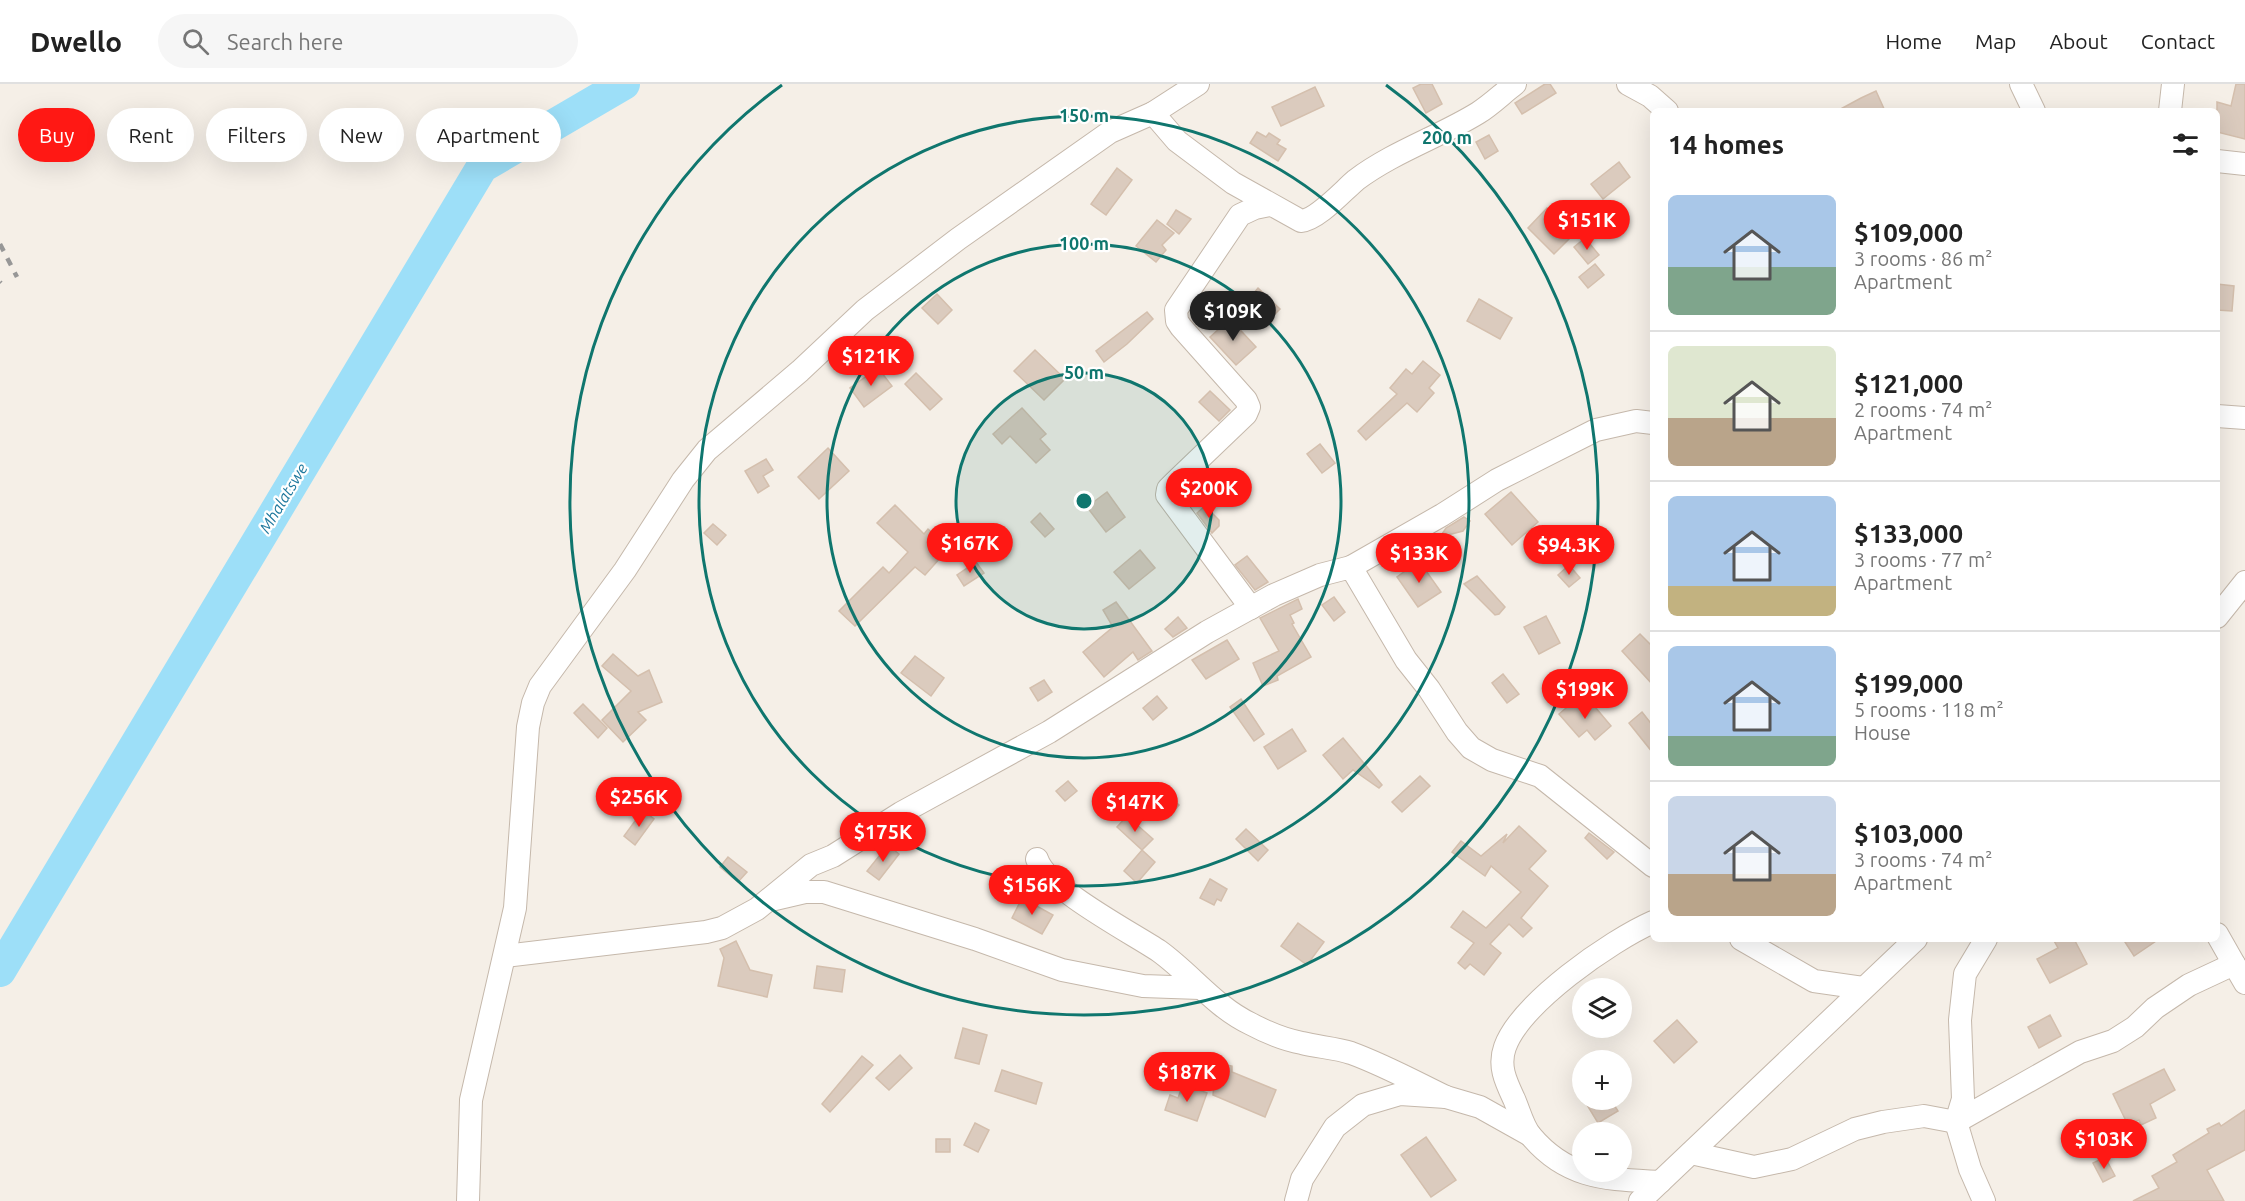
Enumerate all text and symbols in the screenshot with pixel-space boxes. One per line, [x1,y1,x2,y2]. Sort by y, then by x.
search box [158,14,578,68]
icon: search [179,25,212,58]
text: Dwello [30,26,122,57]
text: Search here [227,29,343,54]
text: Home [1885,29,1942,53]
text: Map [1975,29,2016,53]
text: About [2049,29,2108,53]
text: Contact [2141,29,2215,53]
text: 150 m [1059,105,1109,125]
chip: Buy [18,108,95,162]
chip: Rent [107,108,194,162]
chip: Filters [206,108,307,162]
chip: New [319,108,404,162]
chip: Apartment [416,108,561,162]
text: 200 m [1422,127,1472,147]
icon: filters [2169,128,2202,161]
text: 14 homes [1668,130,1784,159]
pin: $151K [1545,200,1629,251]
text: $151K [1558,208,1616,231]
text: $109,000 [1854,218,1963,247]
icon: home [1716,219,1788,291]
text: 100 m [1059,233,1109,253]
text: 3 rooms · 86 m² [1854,247,1992,270]
text: Apartment [1854,270,1952,293]
pin: $109K [1191,291,1275,342]
text: $109K [1204,299,1262,322]
pin: $121K [829,336,913,387]
text: $121K [842,344,900,367]
text: 50 m [1064,362,1104,382]
text: $121,000 [1854,369,1963,398]
icon: home [1716,370,1788,442]
text: 2 rooms · 74 m² [1854,398,1992,421]
text: Apartment [1854,421,1952,444]
water label: Mhalatswe [255,460,311,536]
pin: $200K [1167,468,1251,519]
text: $200K [1180,476,1238,499]
centre of rings [1074,491,1094,511]
text: $133,000 [1854,519,1963,548]
icon: home [1716,520,1788,592]
pin: $167K [928,523,1012,574]
pin: $94.3K [1520,525,1618,576]
text: $167K [941,531,999,554]
pin: $133K [1377,533,1461,584]
text: $94.3K [1537,533,1601,556]
text: $133K [1390,541,1448,564]
text: 3 rooms · 77 m² [1854,548,1992,571]
text: Apartment [1854,571,1952,594]
pin: $199K [1543,669,1627,720]
text: $199,000 [1854,669,1963,698]
icon: home [1716,670,1788,742]
text: $199K [1556,677,1614,700]
text: 5 rooms · 118 m² [1854,698,2004,721]
text: House [1854,721,1911,744]
pin: $256K [597,777,681,828]
pin: $147K [1093,782,1177,833]
text: $256K [610,785,668,808]
text: $147K [1106,790,1164,813]
pin: $175K [841,812,925,863]
text: $103,000 [1854,819,1963,848]
text: $175K [854,820,912,843]
icon: home [1716,820,1788,892]
text: 3 rooms · 74 m² [1854,848,1992,871]
pin: $156K [990,865,1074,916]
text: Apartment [1854,871,1952,894]
text: $156K [1003,873,1061,896]
map controls [1572,978,1632,1182]
button: layers [1572,978,1632,1038]
button: + [1572,1050,1632,1110]
pin: $187K [1145,1052,1229,1103]
text: $187K [1158,1060,1216,1083]
pin: $103K [2062,1119,2146,1170]
button: − [1572,1122,1632,1182]
text: $103K [2075,1127,2133,1150]

